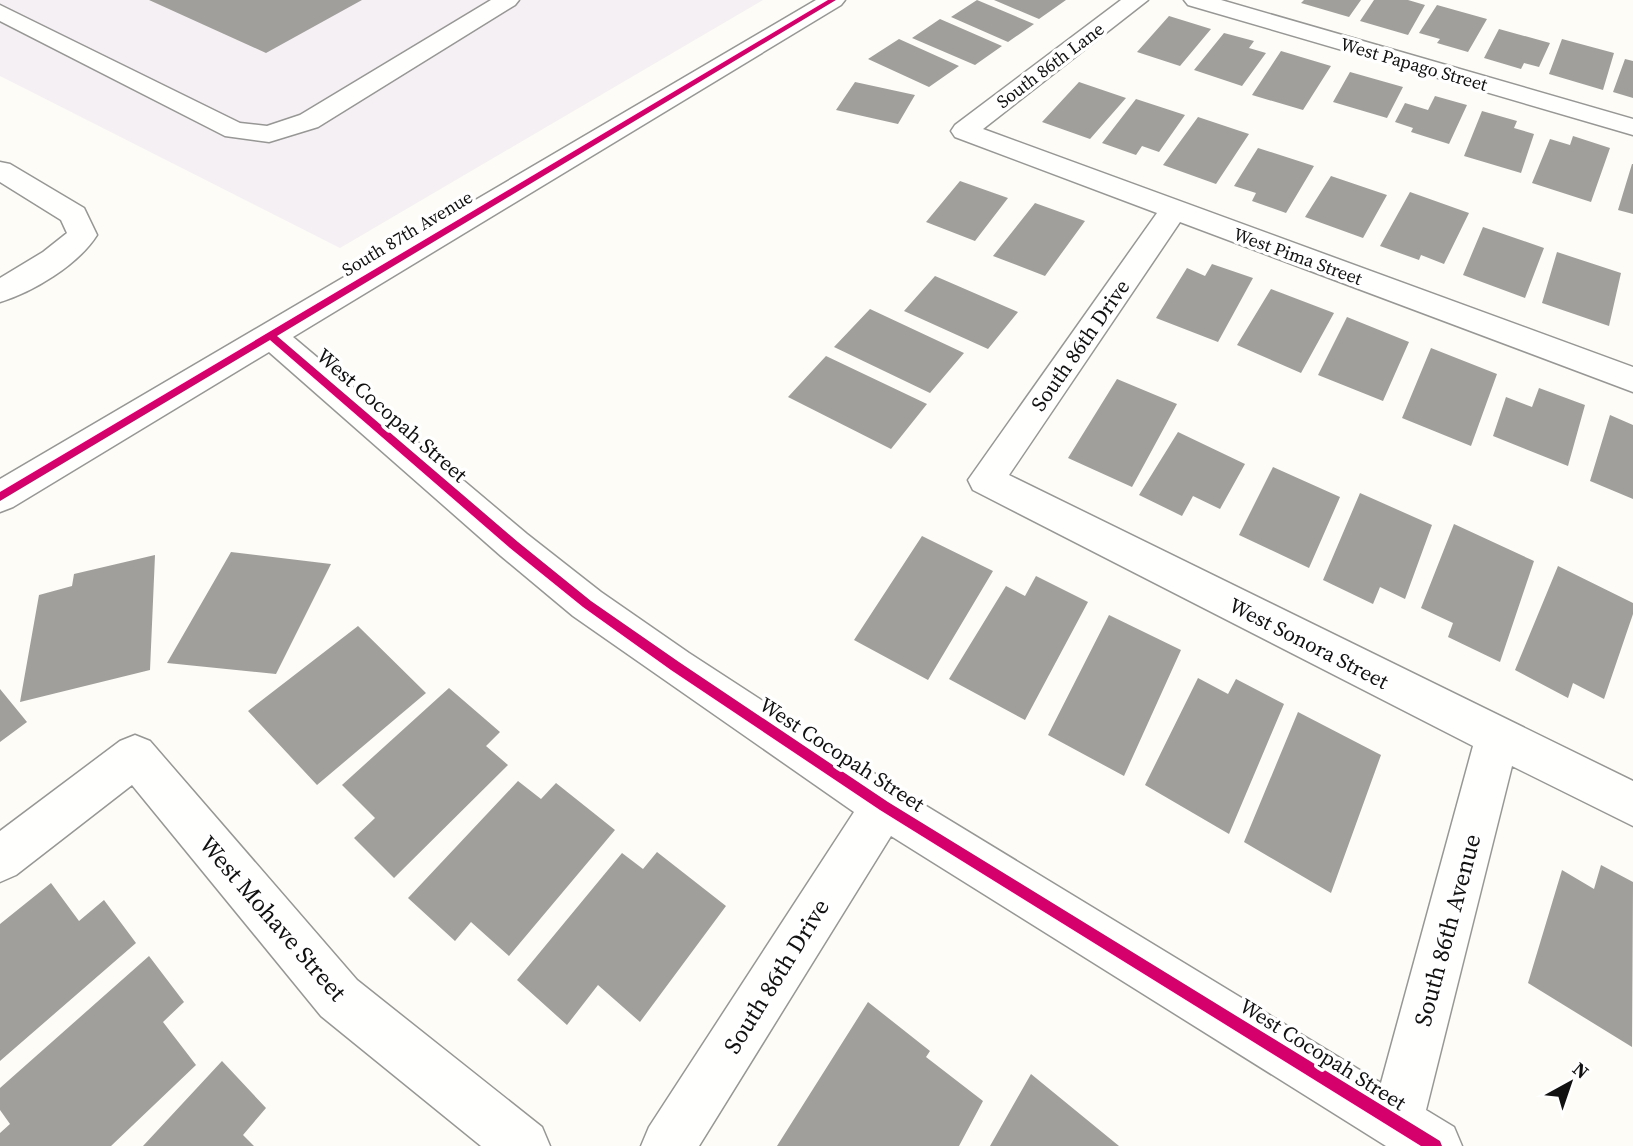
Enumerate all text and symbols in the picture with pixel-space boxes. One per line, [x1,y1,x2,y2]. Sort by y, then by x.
street label: South 86th Lane [991,16,1109,114]
street label: West Papago Street [1338,31,1491,97]
street label: South 87th Avenue [337,184,477,282]
street label: West Pima Street [1230,221,1366,291]
street label: South 86th Drive [1024,273,1136,417]
street label: West Cocopah Street [310,341,474,489]
street label: West Sonora Street [1224,590,1394,696]
street label: West Cocopah Street [754,690,930,818]
street label: West Mohave Street [192,828,354,1008]
street label: South 86th Avenue [1405,830,1489,1030]
street label: South 86th Drive [715,892,837,1060]
street label: West Cocopah Street [1234,991,1412,1117]
north arrow [1535,1048,1605,1118]
text: N [1567,1056,1595,1084]

